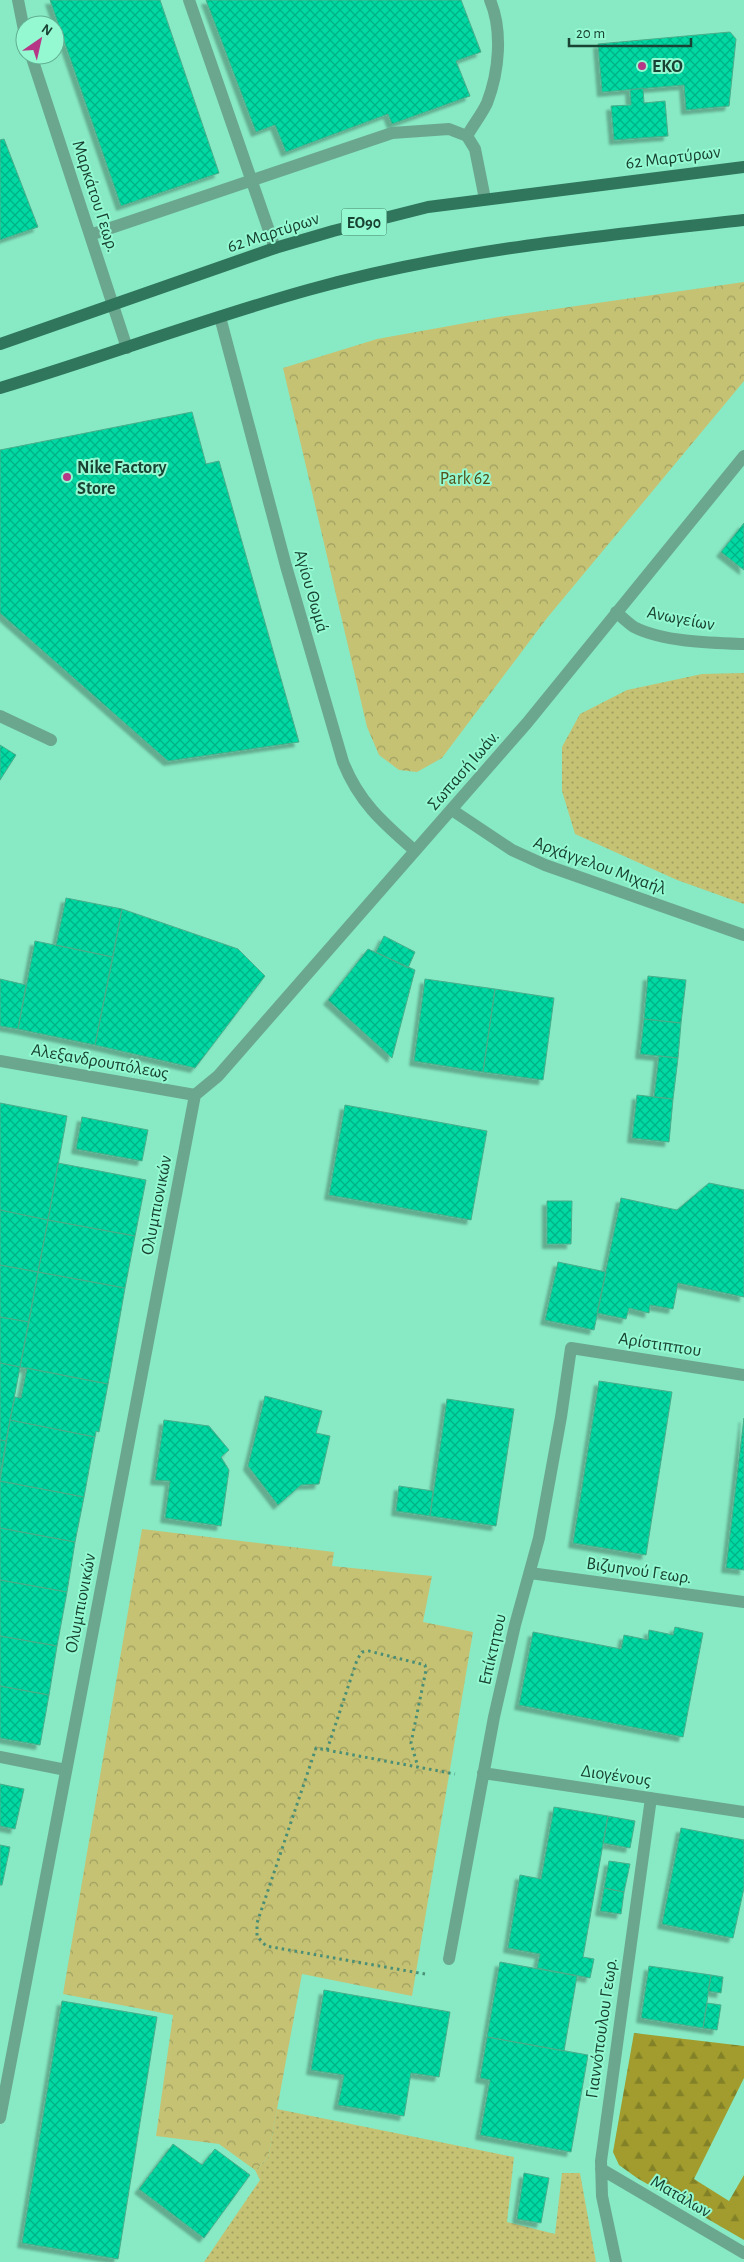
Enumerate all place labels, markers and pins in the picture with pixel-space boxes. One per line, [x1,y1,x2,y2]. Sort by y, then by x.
place label: ΕΚΟ [652,58,683,76]
marker: ΕΚΟ [636,60,648,72]
place label: Nike Factory Store [77,459,168,498]
marker: Nike Factory Store [61,471,73,483]

